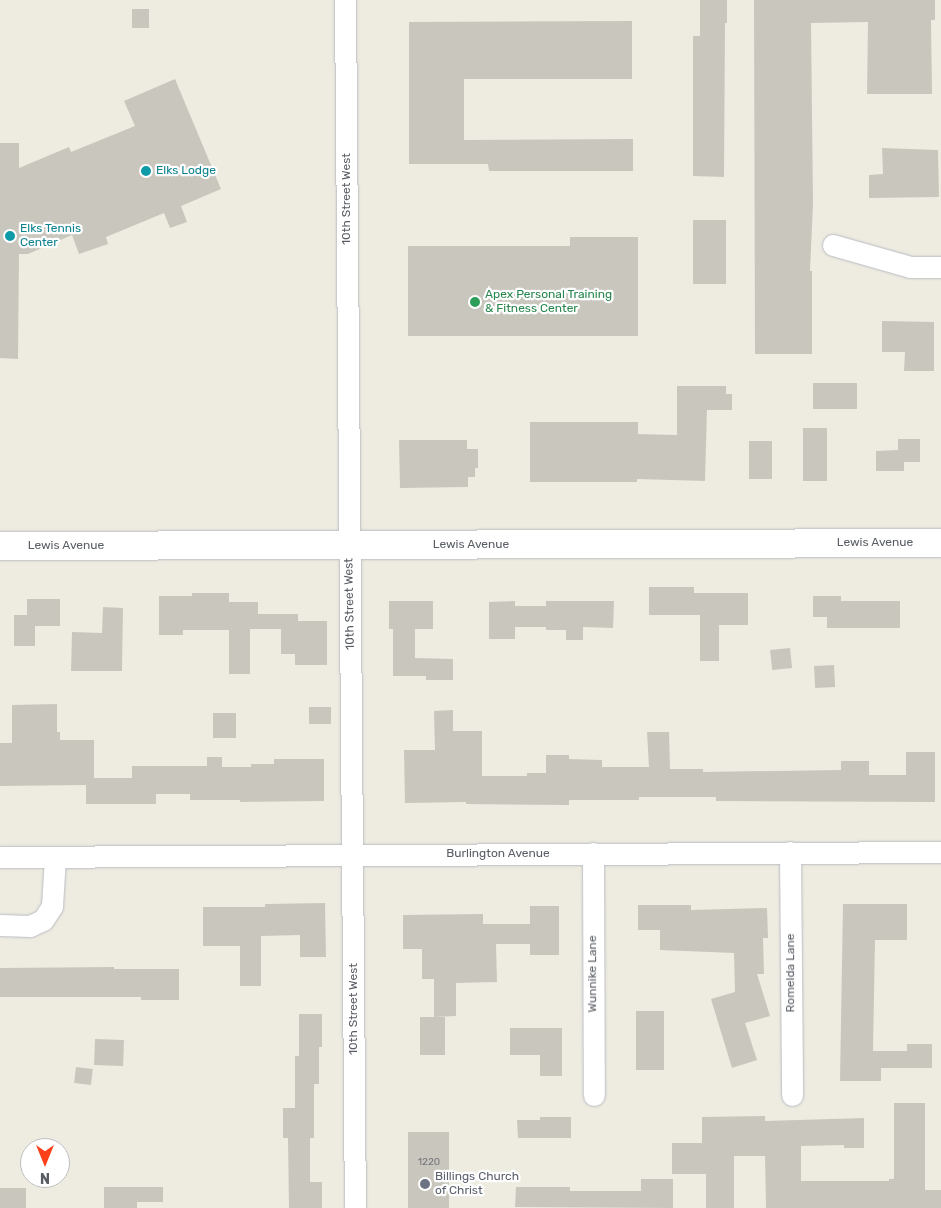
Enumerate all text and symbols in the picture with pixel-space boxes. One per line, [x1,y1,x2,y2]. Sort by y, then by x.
street label: 10th Street West [340,153,354,245]
place label: Elks Lodge [156,164,216,178]
marker: Elks Lodge [140,165,152,177]
place label: Elks Tennis Center [20,222,81,250]
marker: Elks Tennis Center [4,230,16,242]
place label: Apex Personal Training & Fitness Center [485,288,612,316]
marker: Apex Personal Training & Fitness Center [469,296,481,308]
street label: Lewis Avenue [837,536,913,550]
street label: Lewis Avenue [433,538,509,552]
street label: Lewis Avenue [28,539,104,553]
street label: 10th Street West [342,558,358,650]
street label: Burlington Avenue [446,847,550,861]
street label: Romelda Lane [784,933,798,1013]
street label: Wunnike Lane [586,935,600,1013]
street label: 10th Street West [347,963,361,1055]
north arrow [20,1138,70,1188]
house number: 1220 [418,1157,440,1169]
text: N [40,1169,50,1186]
place label: Billings Church of Christ [435,1170,519,1198]
marker: Billings Church of Christ [419,1178,431,1190]

